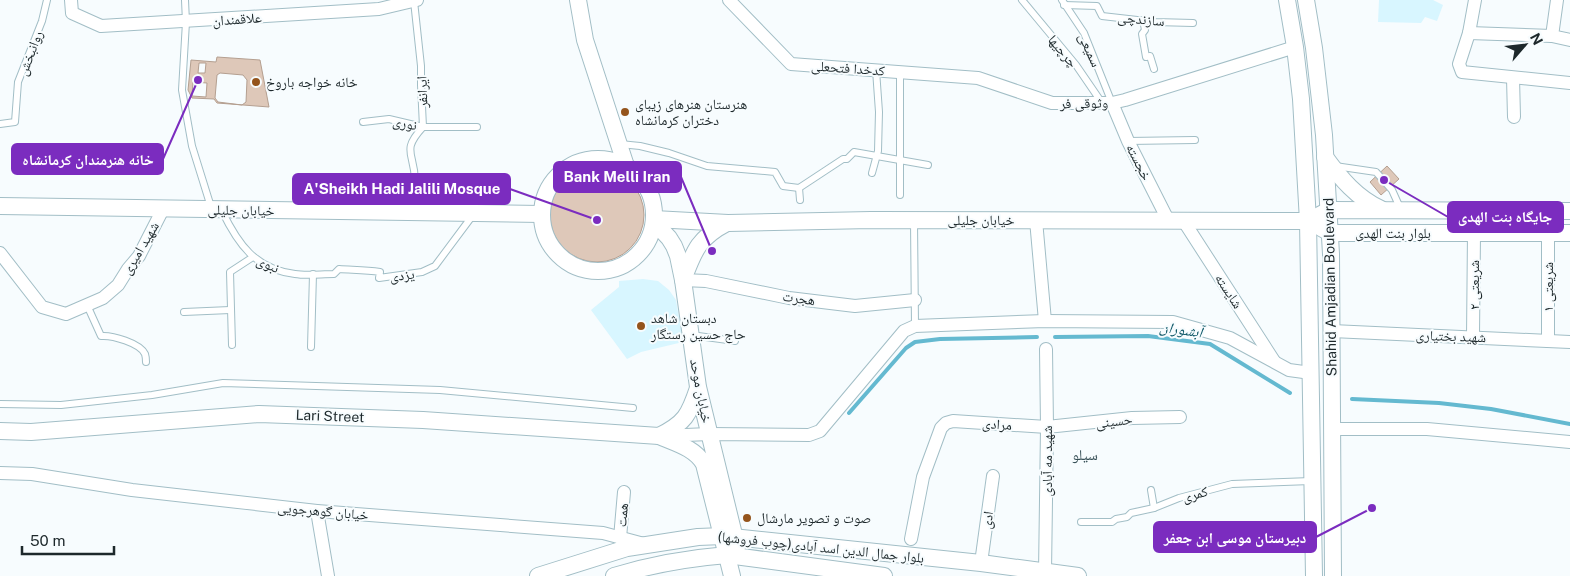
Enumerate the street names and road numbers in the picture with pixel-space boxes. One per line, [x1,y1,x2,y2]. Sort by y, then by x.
street label: علاقمندان [212,9,262,30]
street label: سازندچی [1117,9,1165,30]
street label: روانبخش [14,28,47,78]
street label: سمیعی [1075,31,1105,70]
street label: چرچیها [1044,32,1081,71]
street label: کدخدا فتحعلی [811,57,886,80]
street label: ایرانفر [413,76,432,109]
street label: وثوقی فر [1059,95,1108,112]
street label: نوری [391,113,419,134]
street label: خجسته [1123,141,1155,183]
street label: Shahid Amjadian Boulevard [1320,198,1340,376]
street label: خیابان جلیلی [207,201,275,220]
street label: خیابان جلیلی [948,212,1015,229]
street label: شهید امیری [118,219,163,278]
street label: بلوار بنت الهدی [1355,225,1431,242]
street label: نبوی [254,252,282,277]
street label: شریعتی ۲ [1466,260,1483,310]
street label: شریعتی ۱ [1540,262,1557,312]
street label: یزدی [389,266,416,285]
street label: شایسته [1212,271,1246,312]
street label: هجرت [781,288,816,309]
street label: شهید بختیاری [1415,327,1486,346]
street label: خیابان موحد [686,358,715,425]
street label: Lari Street [295,407,365,425]
street label: حسینی [1095,411,1134,432]
street label: مرادی [981,415,1012,434]
street label: شهید مه آبادی [1039,426,1056,496]
street label: کمری [1180,483,1210,506]
street label: خیابان گوهرجویی [277,499,369,524]
street label: همت [613,502,631,528]
street label: ادی [978,510,997,530]
street label: بلوار جمال الدین اسد آبادی(چوب فروشها) [717,528,925,567]

